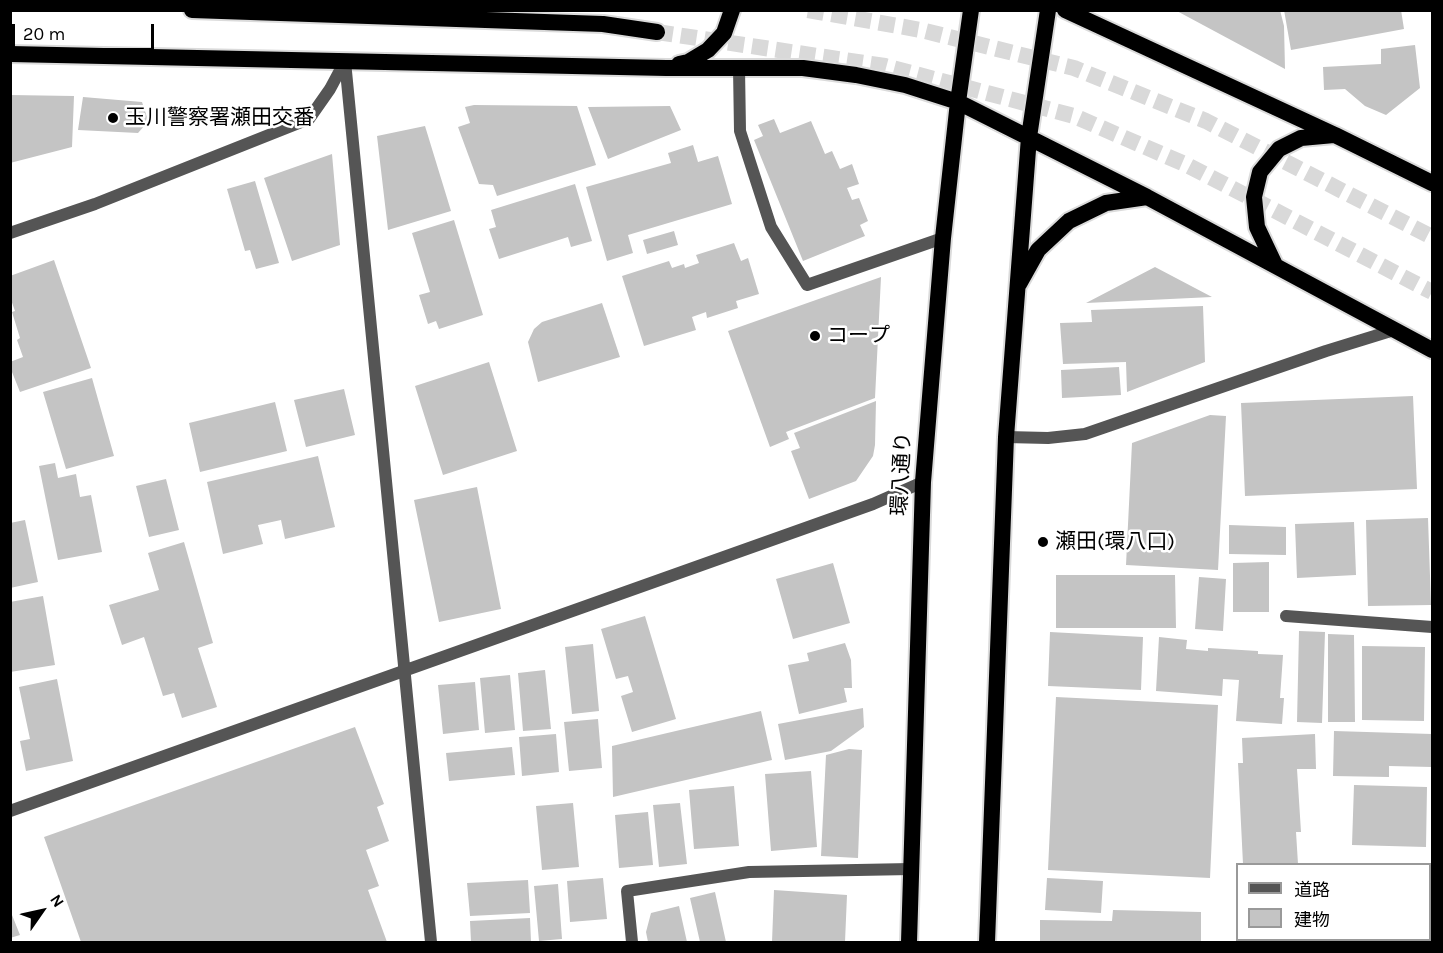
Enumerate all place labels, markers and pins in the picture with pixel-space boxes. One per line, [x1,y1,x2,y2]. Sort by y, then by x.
place label: 玉川警察署瀬田交番 [125,105,314,131]
marker: 玉川警察署瀬田交番 [106,111,120,125]
place label: コープ [827,323,890,349]
marker: コープ [808,329,822,343]
place label: 瀬田(環八口) [1055,529,1175,555]
marker: 瀬田(環八口) [1036,535,1050,549]

